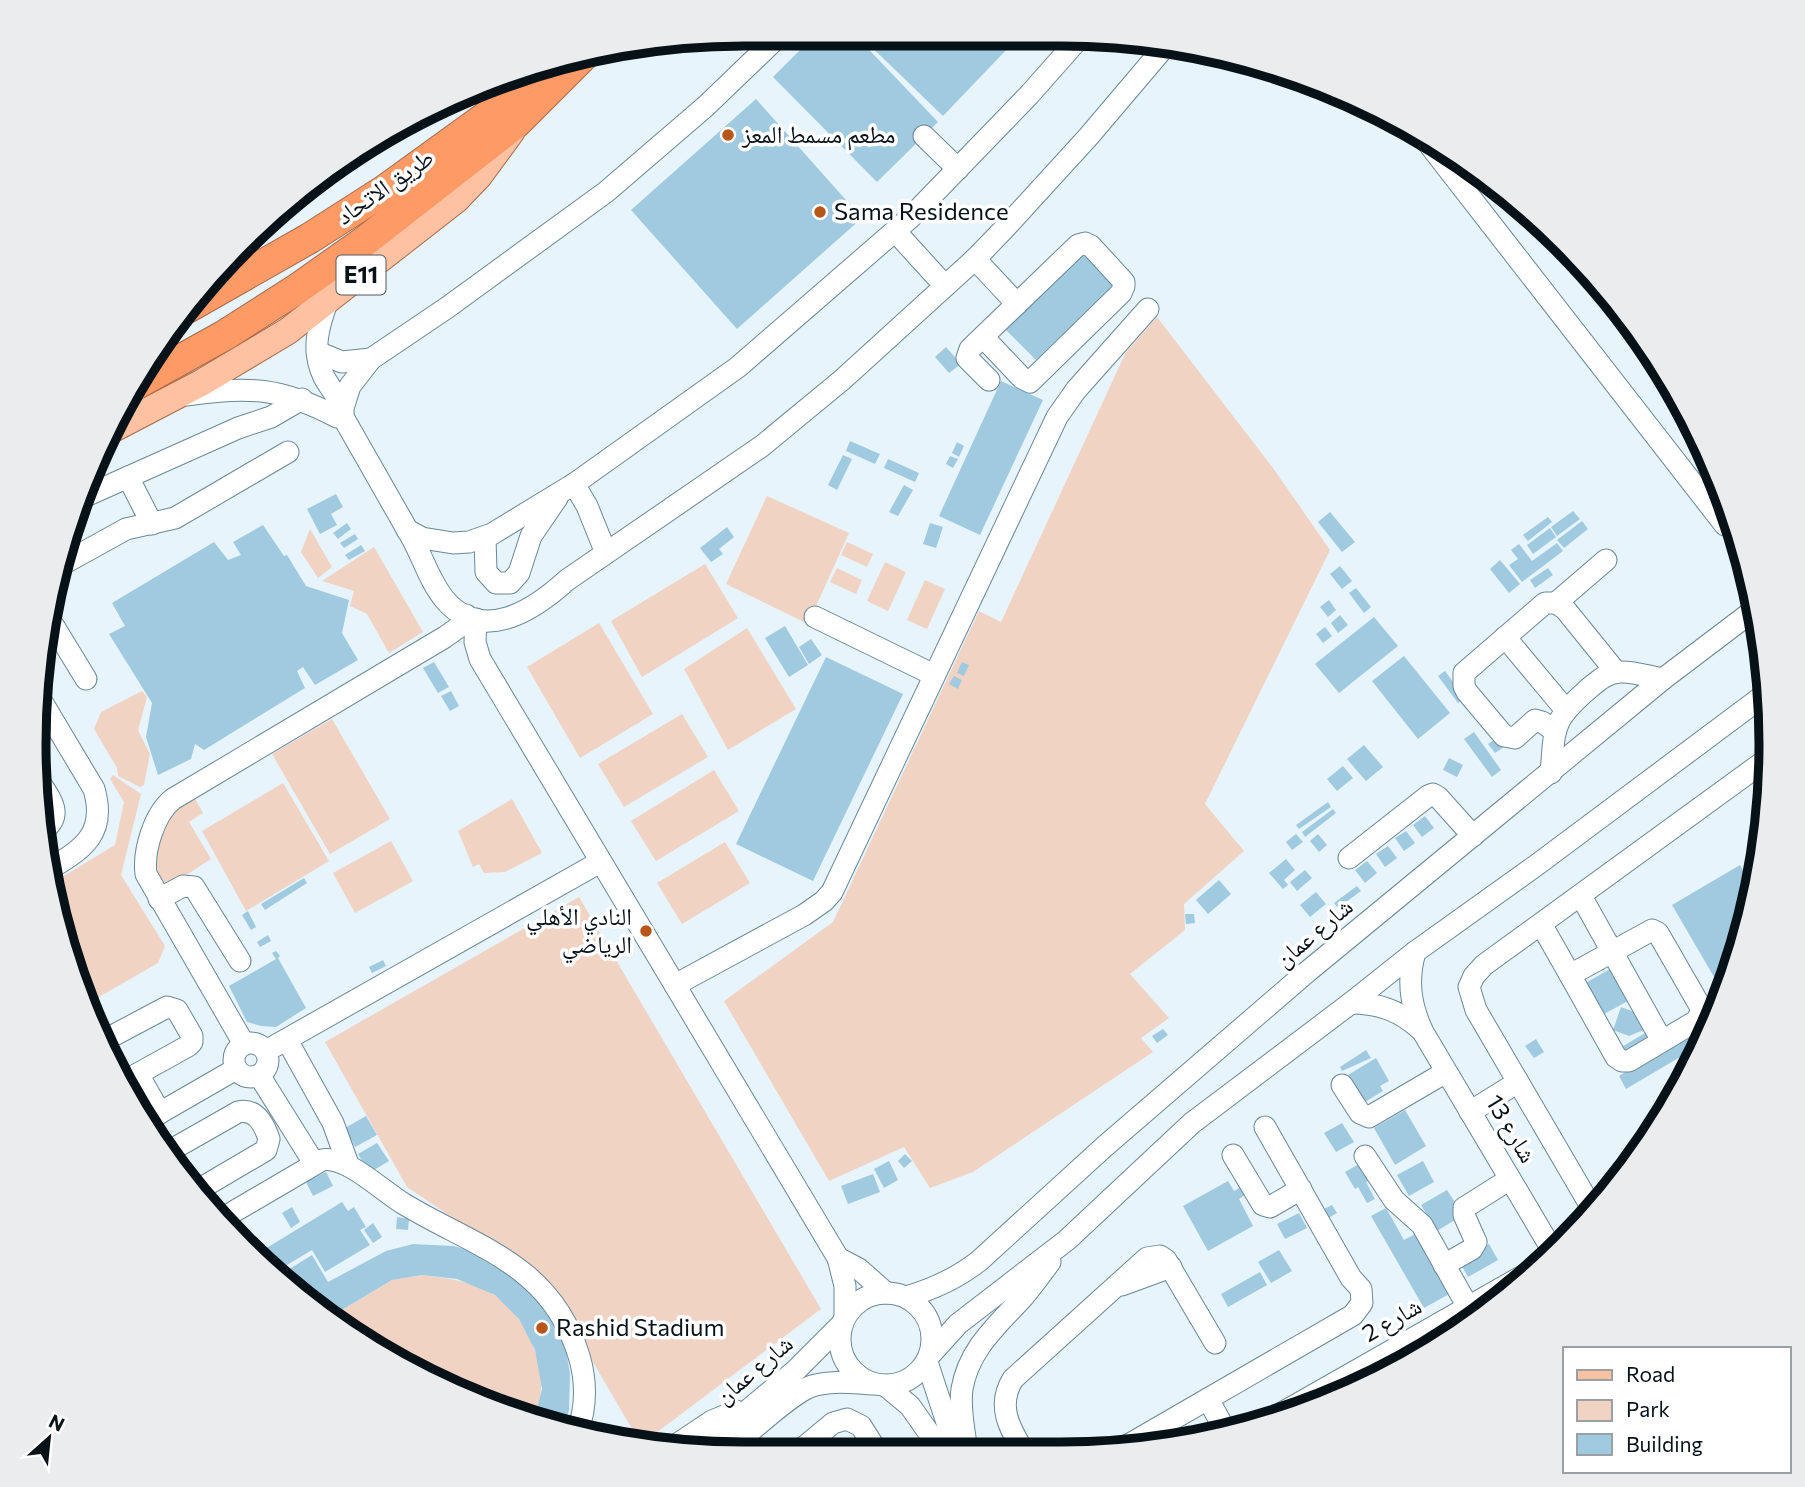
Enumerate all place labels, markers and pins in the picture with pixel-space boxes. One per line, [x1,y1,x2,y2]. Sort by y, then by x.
place label: مطعم مسمط المعز [741,119,896,151]
marker: مطعم مسمط المعز [720,127,736,143]
place label: Sama Residence [834,196,1009,225]
marker: Sama Residence [812,204,828,220]
place label: النادي الأهلي الرياضي [526,901,632,964]
marker: النادي الأهلي الرياضي [638,923,654,939]
place label: Rashid Stadium [556,1312,724,1341]
marker: Rashid Stadium [534,1320,550,1336]

